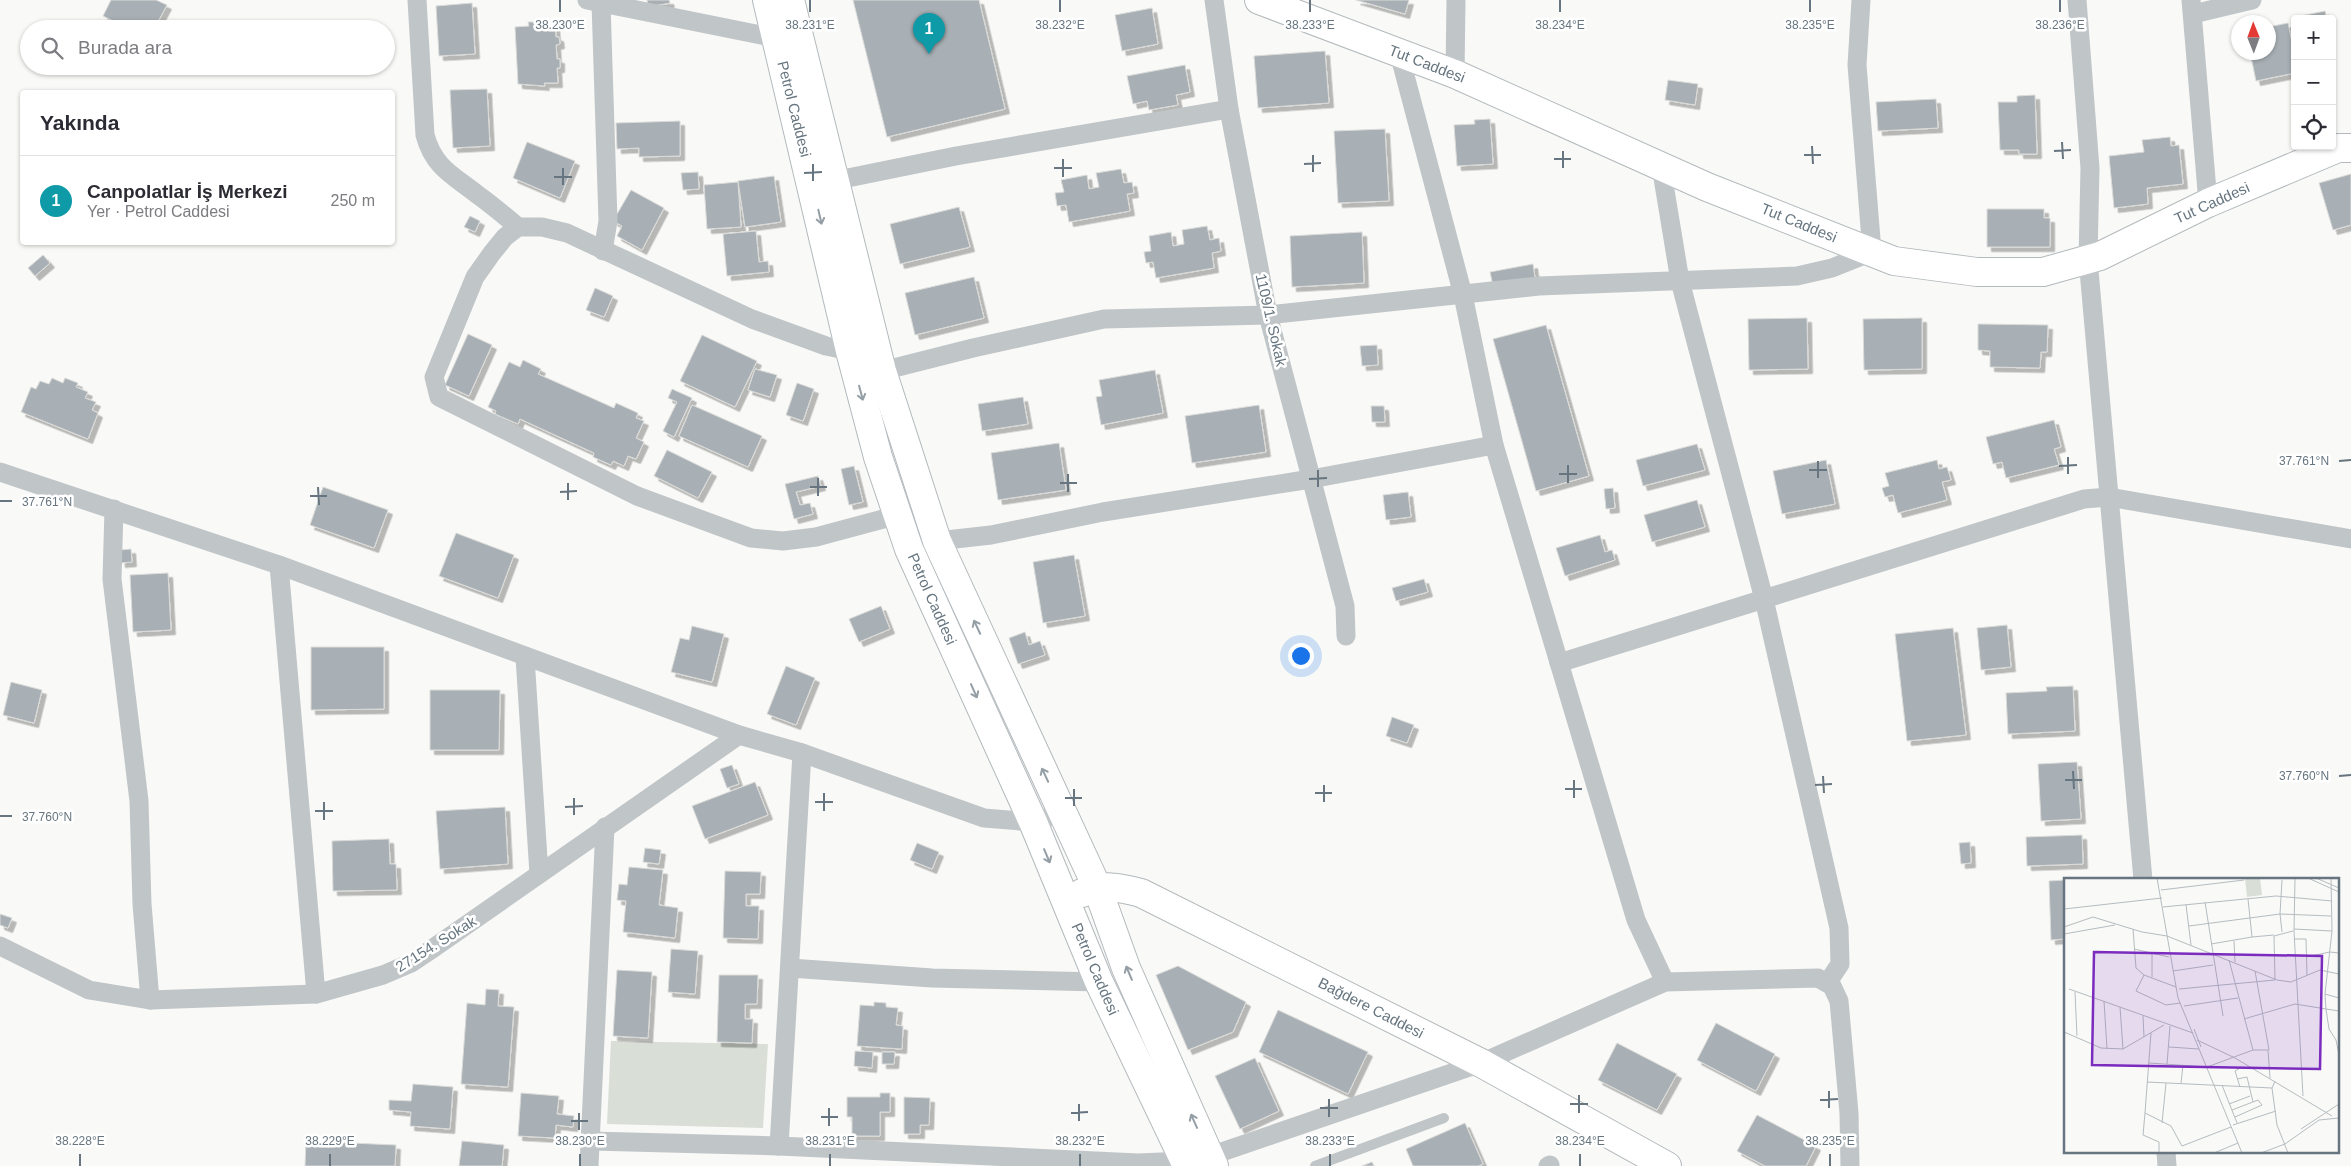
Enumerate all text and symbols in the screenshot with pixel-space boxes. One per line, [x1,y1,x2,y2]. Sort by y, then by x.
pin: 1 [913,13,945,54]
north arrow [2231,15,2276,60]
map controls [2291,15,2336,150]
button: + [2291,15,2336,60]
text: 38.230°E [535,18,585,32]
text: 38.231°E [785,18,835,32]
text: 38.232°E [1035,18,1085,32]
text: 38.233°E [1285,18,1335,32]
text: 38.234°E [1535,18,1585,32]
text: 38.235°E [1785,18,1835,32]
text: 38.236°E [2035,18,2085,32]
search box [20,20,395,75]
icon: search [38,34,66,62]
text: Burada ara [78,37,172,58]
street label: Tut Caddesi [1387,41,1468,86]
street label: Petrol Caddesi [774,59,815,159]
button: − [2291,60,2336,105]
button: locate [2291,105,2336,150]
text: Yakında [40,111,119,134]
street label: Tut Caddesi [2172,178,2252,227]
text: Canpolatlar İş Merkezi [87,181,288,202]
text: 1 [52,192,60,209]
text: 250 m [331,192,375,209]
street label: Tut Caddesi [1759,200,1840,245]
text: Yer · Petrol Caddesi [87,203,230,220]
one-way arrow [816,209,825,225]
street label: 1109/1. Sokak [1253,272,1291,368]
one-way arrow [857,384,866,400]
text: 37.761°N [2279,454,2329,468]
text: 37.761°N [22,495,72,509]
street label: Petrol Caddesi [905,550,960,647]
one-way arrow [972,620,981,635]
your location [1288,643,1314,669]
one-way arrow [969,683,979,698]
one-way arrow [1040,768,1049,783]
text: 37.760°N [2279,769,2329,783]
text: 37.760°N [22,810,72,824]
one-way arrow [1043,848,1052,863]
inset map [2064,878,2338,1154]
street label: 27154. Sokak [392,912,480,975]
street label: Petrol Caddesi [1068,920,1123,1017]
one-way arrow [1123,966,1133,981]
street label: Bağdere Caddesi [1316,974,1427,1041]
one-way arrow [1189,1114,1199,1129]
text: 38.228°E [55,1134,105,1148]
text: 38.229°E [305,1134,355,1148]
text: 38.230°E [555,1134,605,1148]
text: 38.231°E [805,1134,855,1148]
text: 38.232°E [1055,1134,1105,1148]
text: 38.233°E [1305,1134,1355,1148]
text: 38.234°E [1555,1134,1605,1148]
text: 38.235°E [1805,1134,1855,1148]

